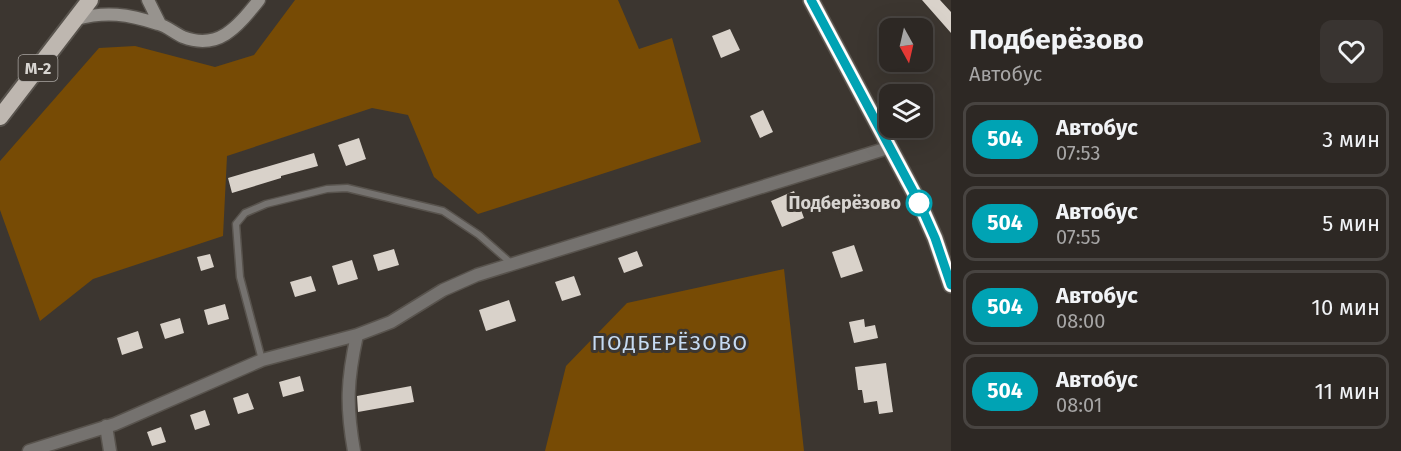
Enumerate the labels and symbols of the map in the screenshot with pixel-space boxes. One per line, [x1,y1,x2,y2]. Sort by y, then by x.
north arrow [879,18,933,72]
road number: М-2 [18,55,57,81]
marker: Подберёзово [906,190,932,216]
place label: Подберёзово [789,192,901,214]
district label: ПОДБЕРЁЗОВО [591,330,749,356]

